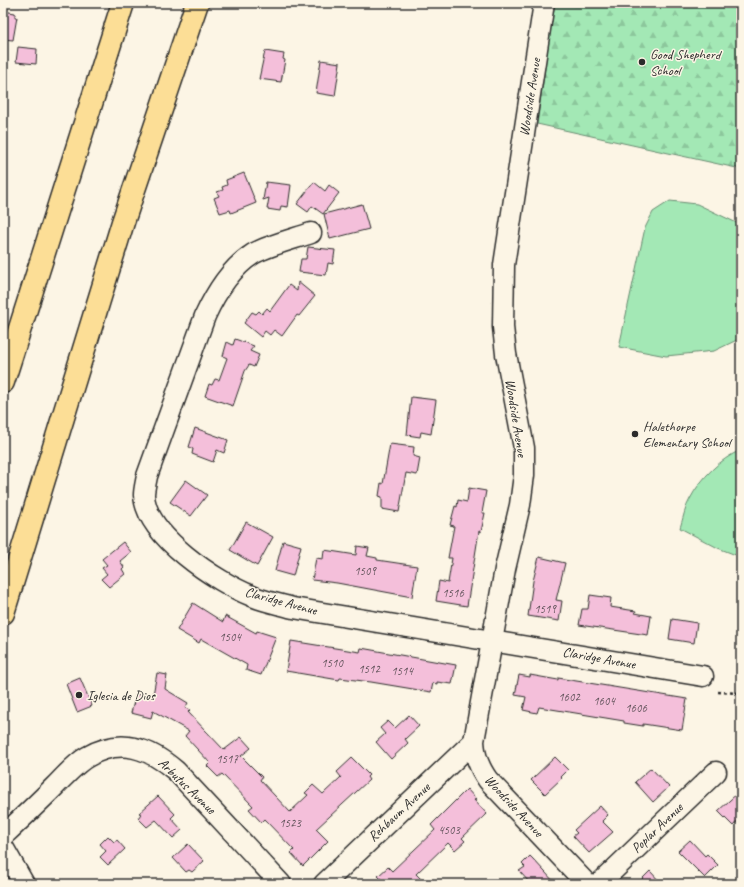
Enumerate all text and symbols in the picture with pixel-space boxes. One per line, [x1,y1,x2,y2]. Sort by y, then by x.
place label: Good Shepherd School [650,46,723,79]
street label: Woodside Avenue [515,55,545,137]
marker: Good Shepherd School [637,57,647,67]
street label: Woodside Avenue [501,378,531,460]
place label: Halethorpe Elementary School [643,418,733,451]
marker: Halethorpe Elementary School [630,429,640,439]
house number: 1509 [354,563,377,579]
street label: Claridge Avenue [243,583,320,619]
house number: 1516 [442,585,464,601]
house number: 1519 [534,601,557,617]
house number: 1504 [219,629,242,645]
street label: Claridge Avenue [561,643,638,673]
house number: 1510 [321,655,344,671]
house number: 1512 [358,661,381,677]
house number: 1514 [391,663,414,679]
place label: Iglesia de Dios [87,687,156,704]
house number: 1602 [558,689,581,705]
marker: Iglesia de Dios [74,690,84,700]
house number: 1604 [593,693,616,709]
house number: 1606 [625,700,647,716]
house number: 1517 [216,751,238,767]
street label: Arbutus Avenue [155,754,220,819]
street label: Woodside Avenue [481,772,548,842]
street label: Rehbaum Avenue [364,778,435,845]
street label: Poplar Avenue [628,798,687,857]
house number: 1523 [279,815,302,831]
house number: 4503 [438,822,461,838]

